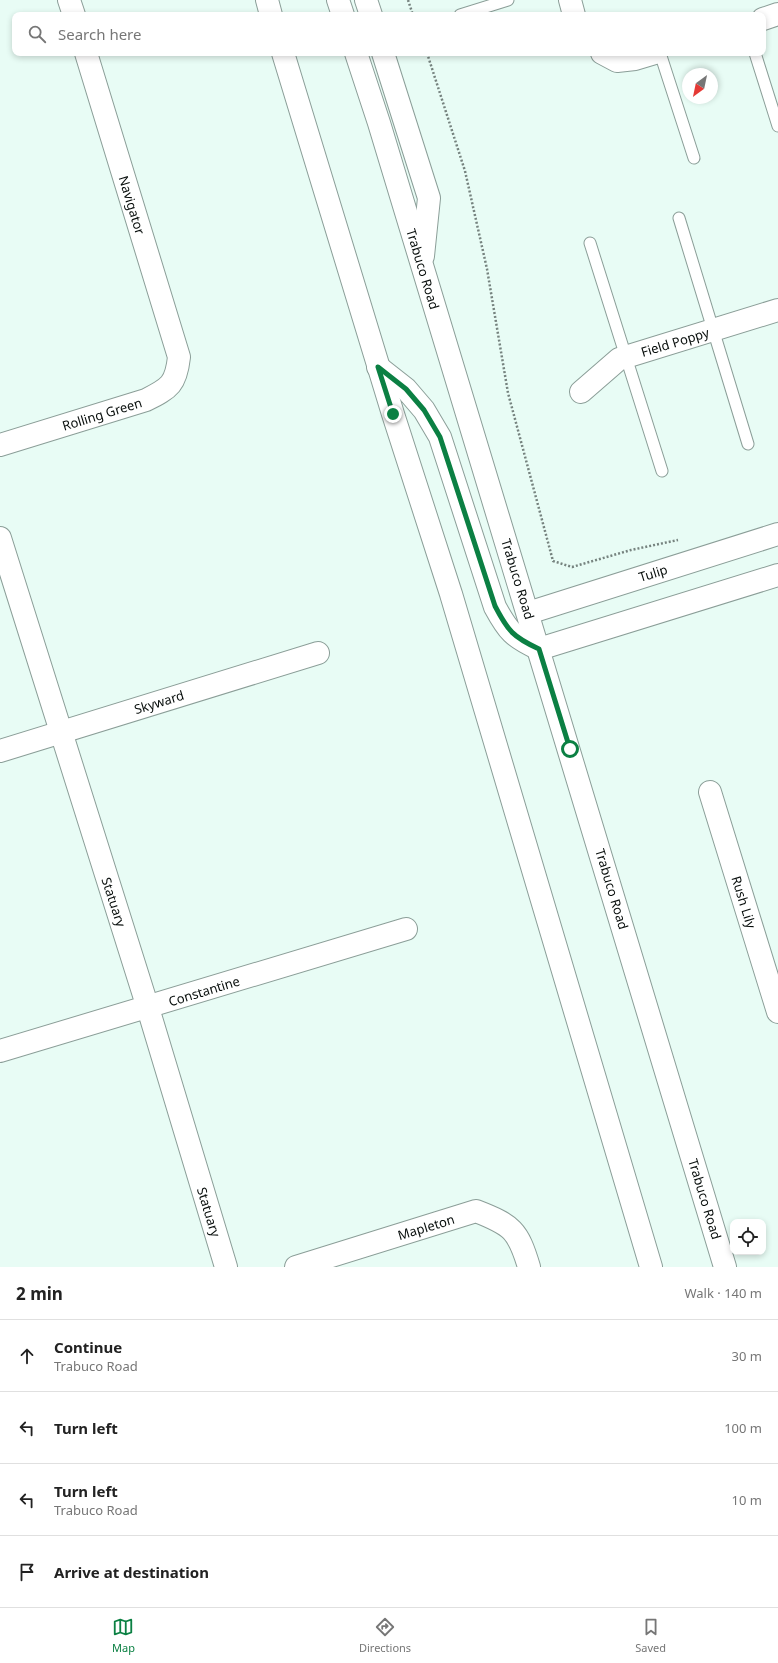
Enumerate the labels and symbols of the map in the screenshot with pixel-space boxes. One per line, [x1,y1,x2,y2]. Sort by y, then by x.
north arrow [682,68,718,104]
street label: Navigator [115,174,150,237]
street label: Trabuco Road [402,226,444,312]
street label: Field Poppy [639,323,712,361]
street label: Rolling Green [60,393,144,435]
route end [384,405,402,423]
street label: Trabuco Road [497,536,539,622]
street label: Tulip [636,560,670,586]
street label: Skyward [132,686,186,718]
route start [561,740,579,758]
street label: Trabuco Road [591,846,633,932]
street label: Rush Lily [728,874,761,931]
street label: Statuary [98,875,131,929]
street label: Constantine [166,972,242,1010]
street label: Trabuco Road [684,1156,726,1242]
street label: Statuary [193,1185,225,1239]
street label: Mapleton [395,1210,457,1244]

